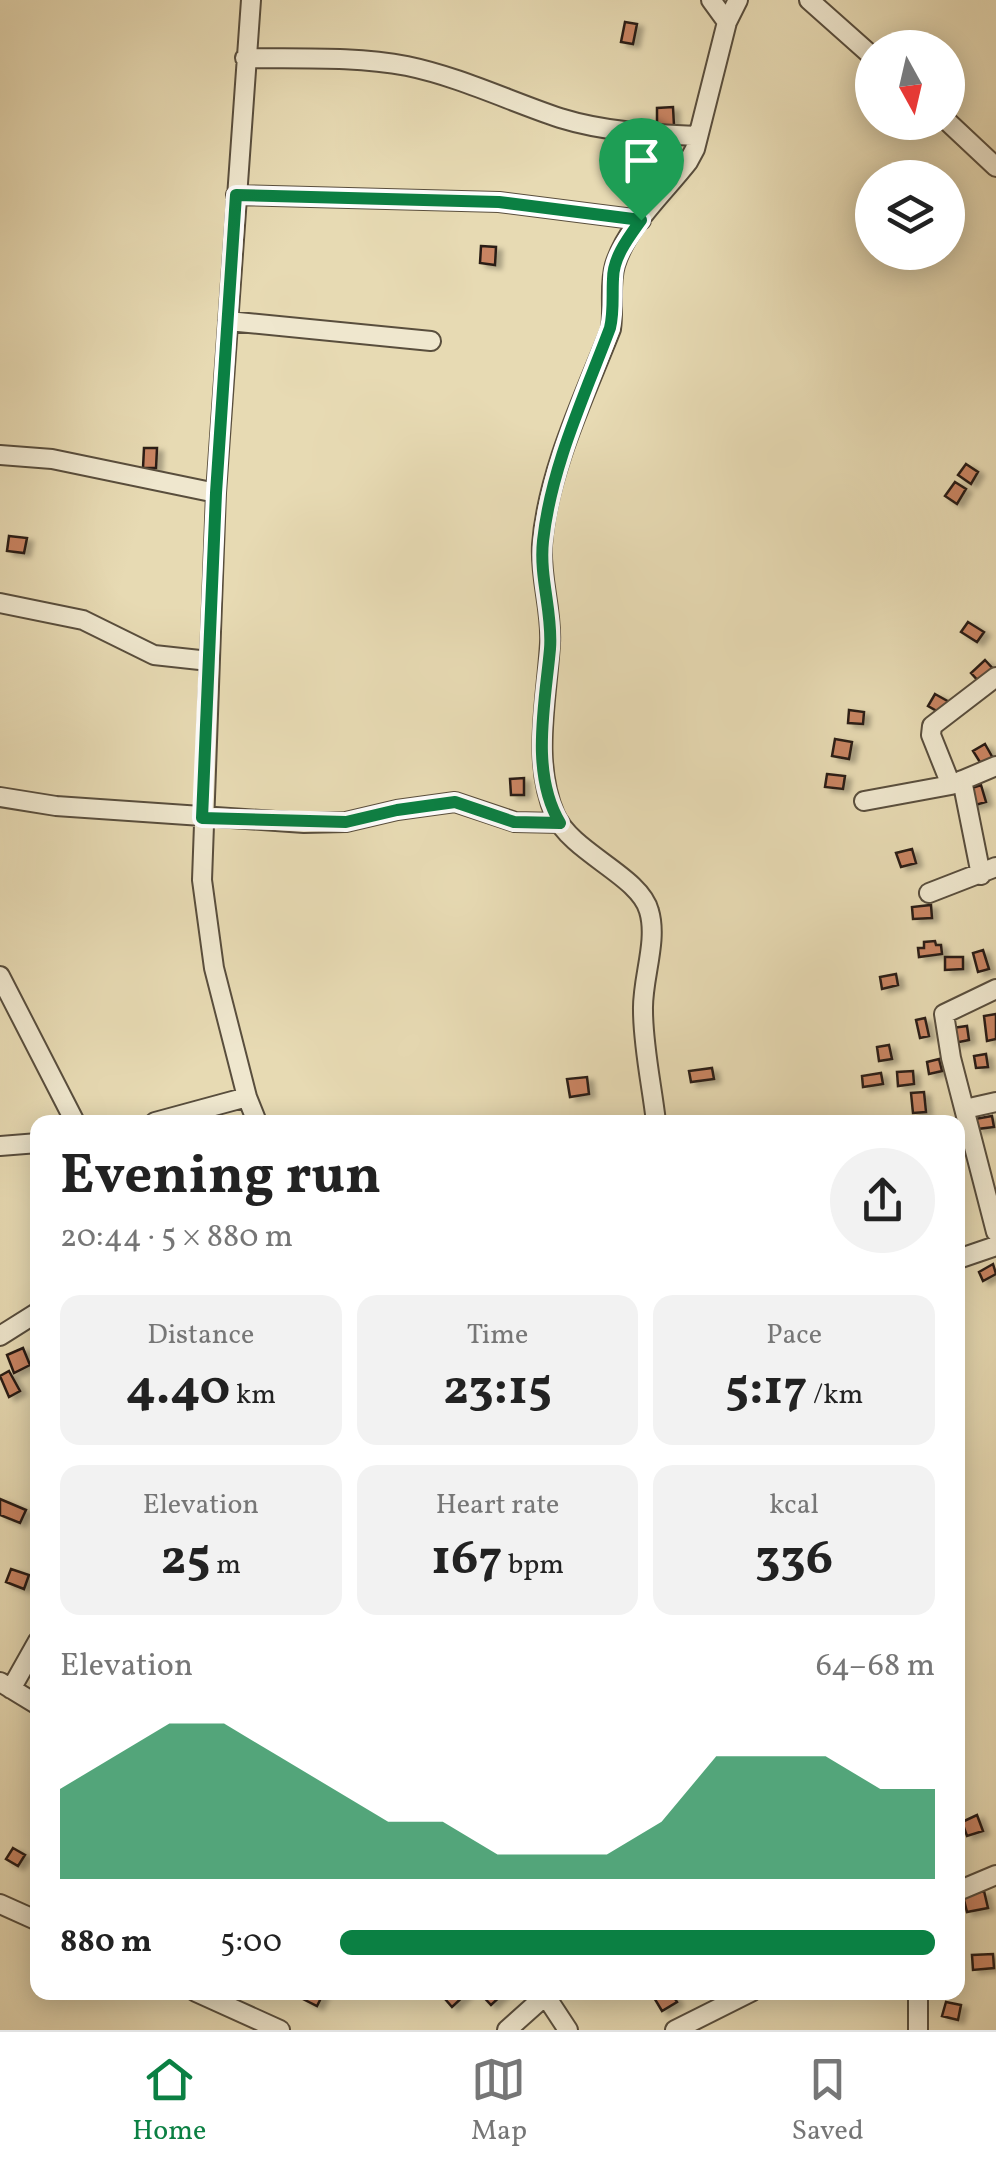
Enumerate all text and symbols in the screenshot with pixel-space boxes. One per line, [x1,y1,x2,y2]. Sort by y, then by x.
north arrow [855,30,965,140]
map controls [855,30,965,270]
pin [599,118,684,221]
icon: arrive [614,133,669,188]
button: layers [855,160,965,270]
text: Evening run [60,1140,381,1216]
button: share [830,1148,935,1253]
text: 20:44 · 5 × 880 m [60,1216,293,1260]
text: Distance [147,1316,254,1355]
text: Time [467,1316,528,1355]
text: Pace [766,1316,822,1355]
text: 4.40 [126,1355,230,1425]
text: 23:15 [443,1355,552,1425]
text: 5:17 [725,1355,807,1425]
text: km [230,1376,276,1415]
text: /km [807,1376,863,1415]
text: Elevation [143,1486,259,1525]
text: Heart rate [436,1486,559,1525]
text: kcal [769,1486,819,1525]
text: 25 [161,1525,211,1595]
text: 167 [431,1525,502,1595]
text: 336 [755,1525,833,1595]
text: m [211,1546,241,1585]
text: bpm [502,1546,564,1585]
text: Elevation [60,1645,193,1689]
text: 64–68 m [816,1645,935,1689]
text: 880 m [60,1921,152,1965]
text: 5:00 [220,1921,282,1965]
tab: Home [132,2052,206,2151]
tab: Map [471,2052,527,2151]
tab: Saved [792,2052,864,2151]

